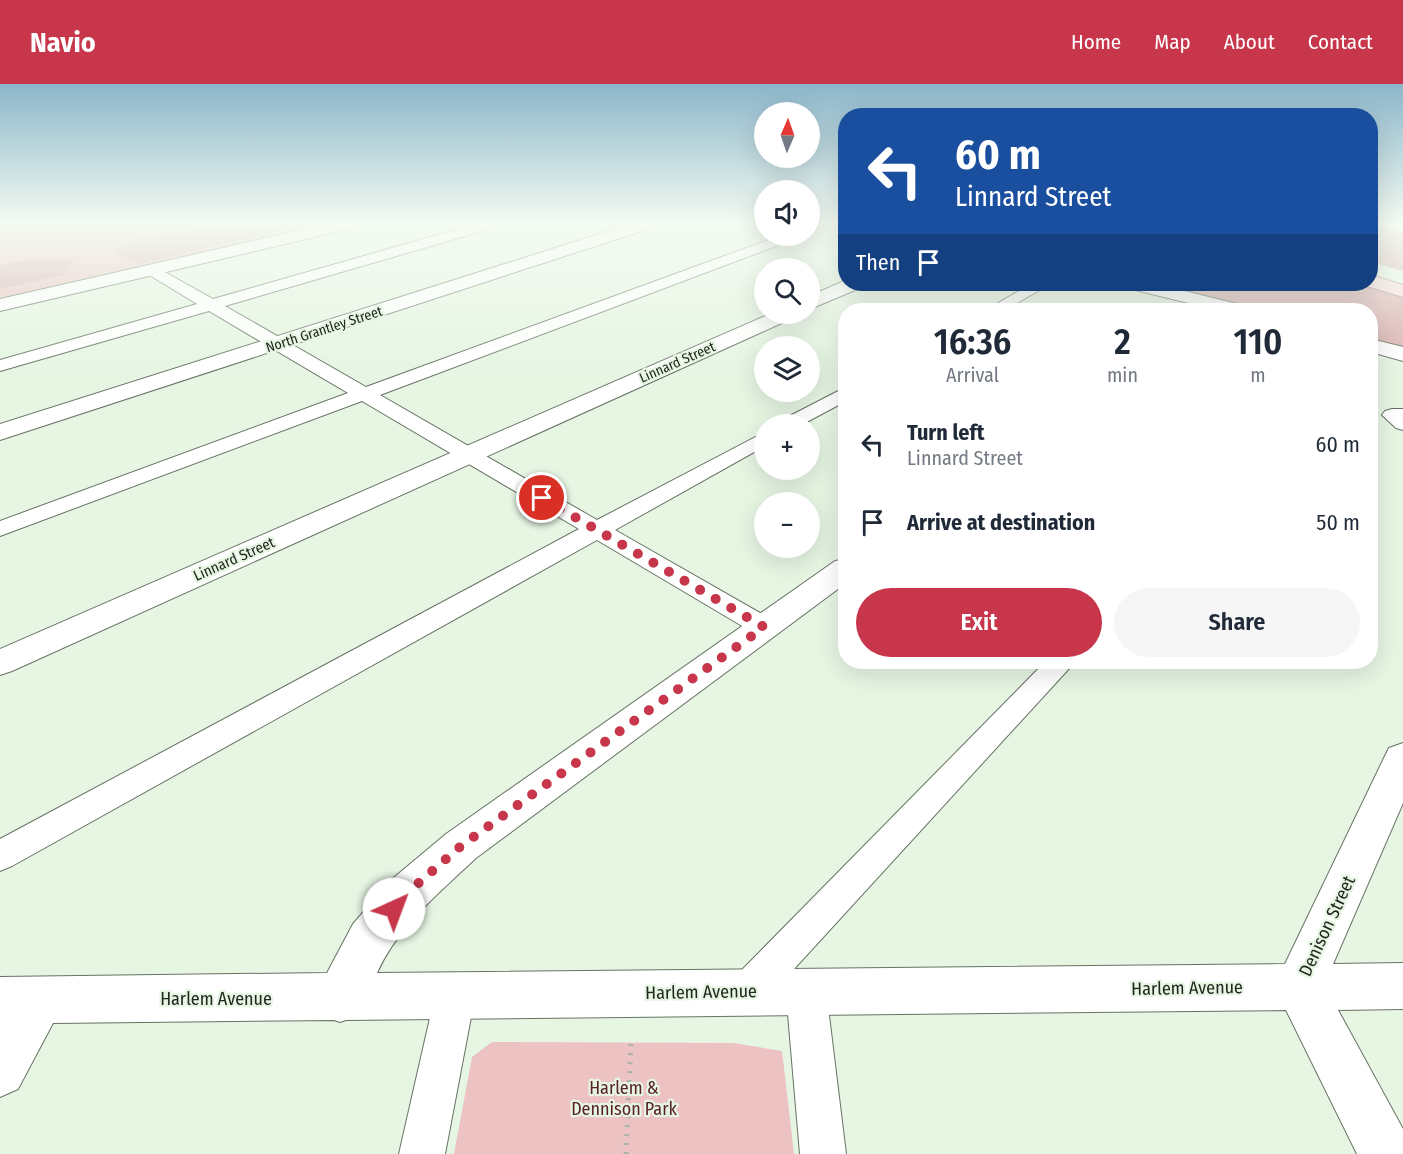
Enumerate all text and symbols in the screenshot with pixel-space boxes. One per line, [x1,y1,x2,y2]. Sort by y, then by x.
text: Navio [30,26,96,59]
text: Home [1071,29,1121,55]
text: Map [1154,29,1191,55]
text: About [1224,29,1275,55]
text: Contact [1308,29,1373,55]
north arrow [754,102,820,168]
map controls [754,102,820,558]
text: 60 m [955,130,1041,180]
icon: left [856,132,934,210]
button: sound [754,180,820,246]
text: Linnard Street [955,181,1111,213]
icon: arrive [912,246,945,279]
text: Then [856,249,900,276]
button: search [754,258,820,324]
street label: North Grantley Street [264,302,385,356]
text: 16:36 [934,320,1011,364]
text: 2 [1114,320,1131,364]
text: 110 [1234,320,1282,364]
button: layers [754,336,820,402]
street label: Linnard Street [637,338,718,387]
text: Arrival [946,363,999,387]
text: min [1107,363,1138,387]
text: m [1250,363,1266,387]
button: + [754,414,820,480]
text: Turn left [907,419,985,446]
icon: left [856,428,889,461]
text: 60 m [1316,431,1360,458]
text: Linnard Street [907,446,1023,470]
pin [516,472,567,523]
icon: arrive [525,481,558,514]
button: − [754,492,820,558]
icon: arrive [856,506,889,539]
text: Arrive at destination [907,509,1095,536]
text: 50 m [1316,509,1360,536]
street label: Linnard Street [191,533,277,585]
button: Exit [856,588,1102,657]
button: Share [1114,588,1360,657]
street label: Denison Street [1294,872,1360,980]
position arrow [362,877,426,941]
street label: Harlem Avenue [1131,976,1243,1000]
street label: Harlem Avenue [645,980,757,1004]
street label: Harlem Avenue [160,988,272,1010]
park label: Harlem & Dennison Park [571,1077,677,1120]

